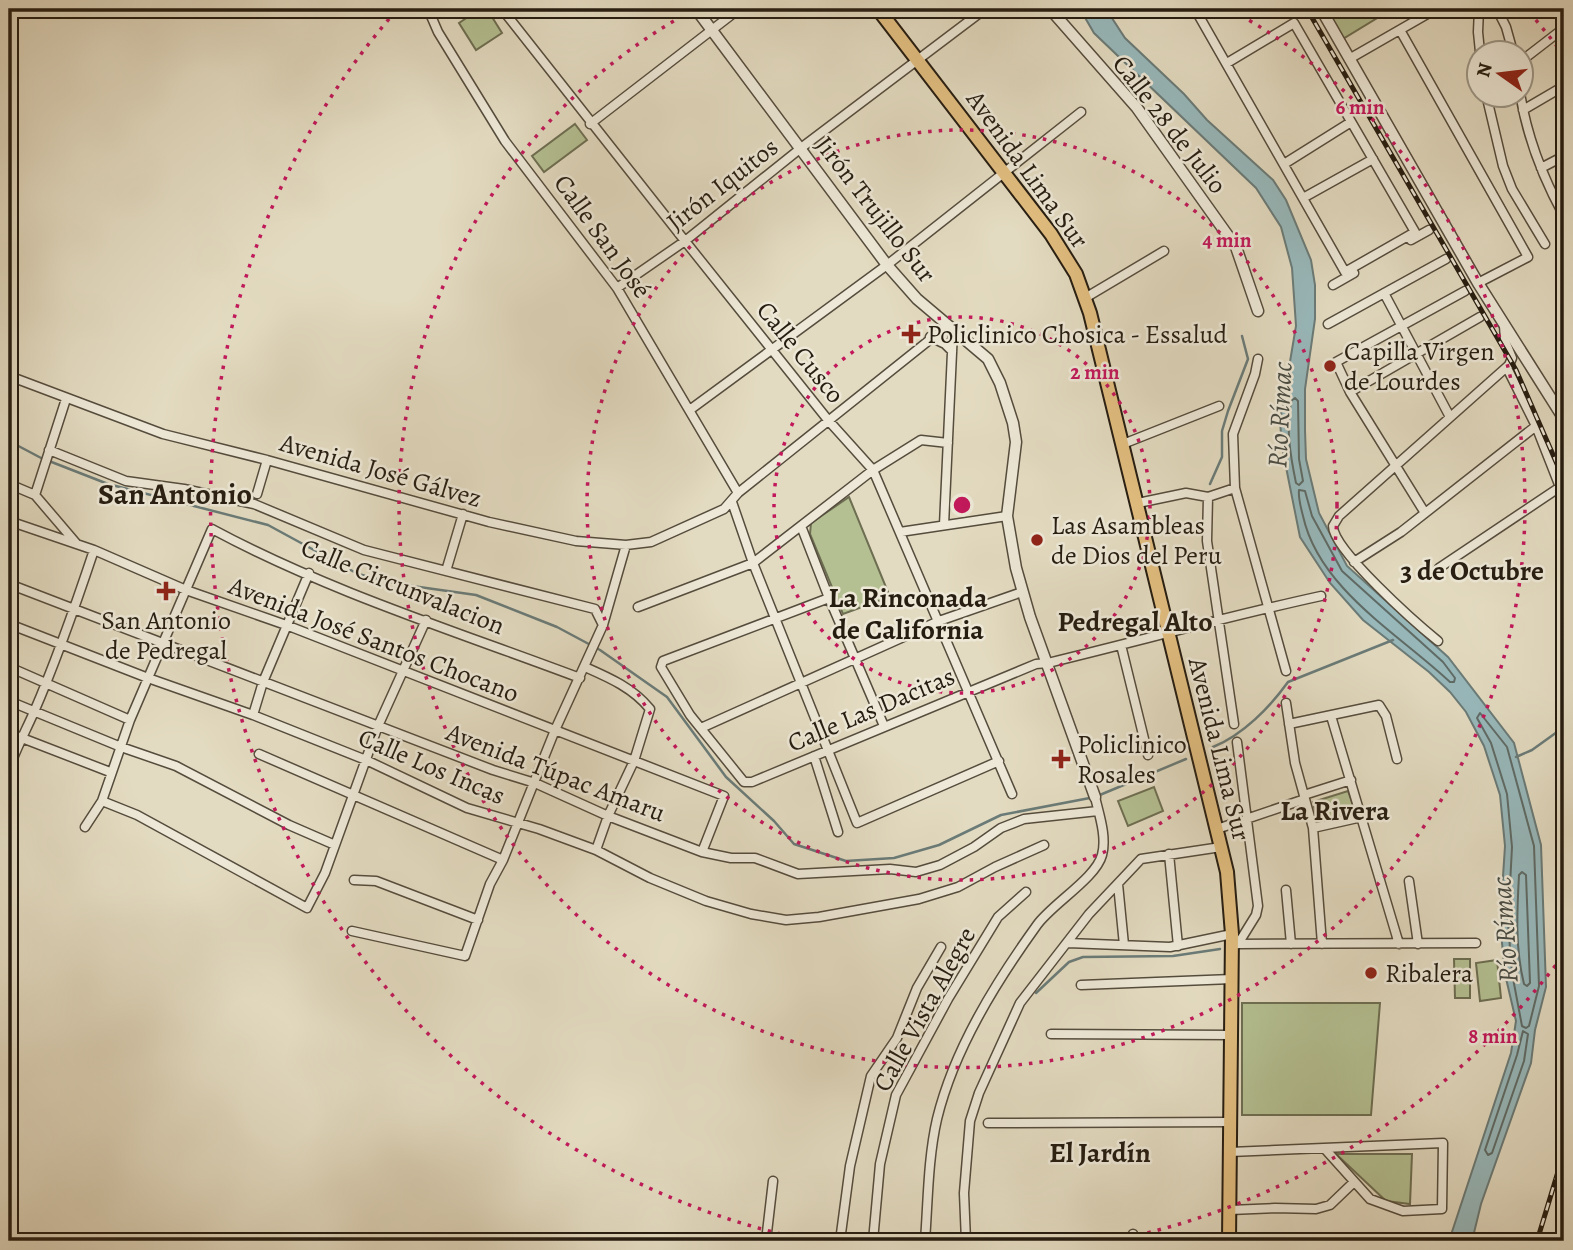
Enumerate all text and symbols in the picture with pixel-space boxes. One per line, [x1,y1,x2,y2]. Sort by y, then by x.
north arrow [1464,38,1534,108]
street label: Calle 28 de Julio [1104,48,1235,201]
text: N [1470,60,1499,80]
street label: Avenida Lima Sur [958,82,1097,255]
text: 6 min [1336,93,1385,121]
street label: Jirón Trujillo Sur [807,129,944,290]
street label: Jirón Iquitos [659,130,785,239]
street label: Calle San José [546,167,659,305]
text: 4 min [1202,226,1252,254]
street label: Calle Cusco [749,294,853,411]
place label: Policlinico Chosica - Essalud [927,317,1227,352]
marker: Policlinico Chosica - Essalud [901,324,921,344]
place label: Capilla Virgen de Lourdes [1344,334,1494,399]
text: 2 min [1070,358,1120,386]
marker: Capilla Virgen de Lourdes [1322,358,1338,374]
water label: Río Rímac [1258,361,1302,469]
street label: Avenida José Gálvez [275,425,486,516]
district label: San Antonio [98,474,252,514]
centre of rings [950,493,974,517]
place label: Las Asambleas de Dios del Peru [1051,508,1223,573]
street label: Calle Circunvalacion [296,530,510,643]
marker: Las Asambleas de Dios del Peru [1029,532,1045,548]
district label: 3 de Octubre [1400,552,1544,590]
street label: Avenida José Santos Chocano [223,568,524,711]
district label: La Rinconada de California [829,579,988,649]
marker: San Antonio de Pedregal [156,581,176,601]
place label: San Antonio de Pedregal [101,603,231,668]
district label: Pedregal Alto [1057,603,1213,641]
street label: Avenida Lima Sur [1180,653,1259,844]
street label: Calle Las Dacitas [782,658,960,760]
street label: Avenida Túpac Amaru [440,714,671,831]
street label: Calle Los Incas [353,720,511,813]
place label: Policlinico Rosales [1077,727,1187,792]
marker: Policlinico Rosales [1051,749,1071,769]
district label: La Rivera [1280,792,1390,830]
water label: Río Rímac [1482,875,1528,984]
street label: Calle Vista Alegre [865,921,984,1098]
place label: Ribalera [1385,956,1473,991]
marker: Ribalera [1363,965,1379,981]
text: 8 min [1468,1022,1518,1050]
district label: El Jardín [1049,1134,1151,1172]

